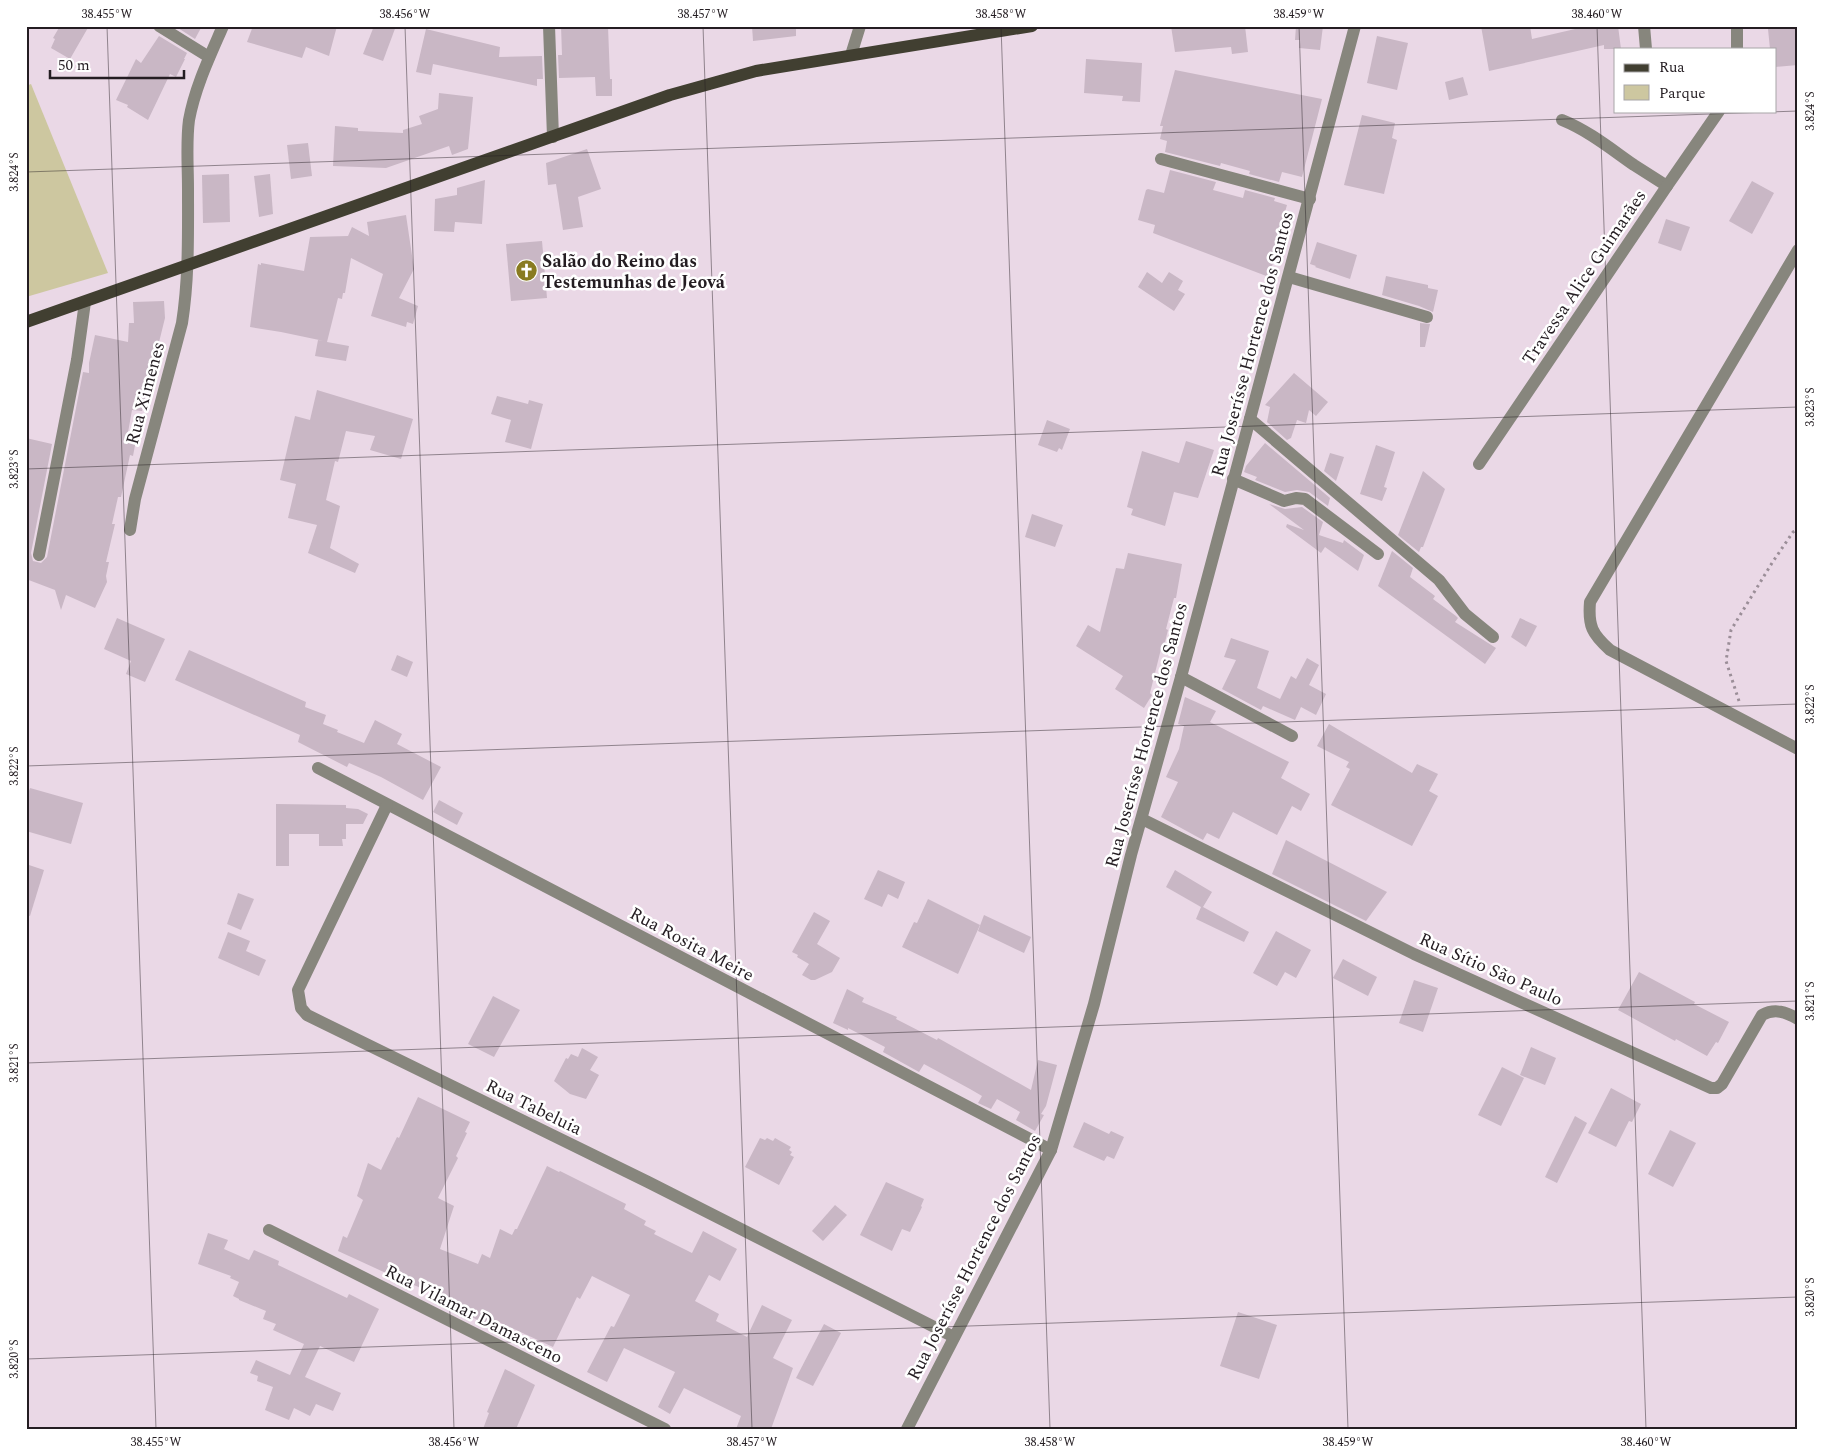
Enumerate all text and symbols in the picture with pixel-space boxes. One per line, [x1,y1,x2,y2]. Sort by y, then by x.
text: 38.455°W [82,5,133,24]
text: 38.456°W [380,5,431,24]
text: 38.457°W [678,5,729,24]
text: 38.458°W [976,5,1027,24]
text: 38.459°W [1274,5,1325,24]
text: 38.460°W [1572,5,1623,24]
scale bar [50,48,184,80]
legend [1614,48,1776,112]
text: 50 m [58,54,90,77]
text: Rua [1659,56,1685,79]
text: Parque [1659,82,1706,105]
text: 3.824°S [1801,91,1820,131]
text: 3.824°S [5,152,24,192]
street label: Travessa Alice Guimarães [1516,184,1653,370]
street label: Rua Joserísse Hortence dos Santos [1204,209,1301,480]
place label: Salão do Reino das Testemunhas de Jeová [542,248,726,296]
church icon: Salão do Reino das Testemunhas de Jeová [514,259,538,283]
street label: Rua Ximenes [119,339,172,448]
text: 3.823°S [1801,387,1820,427]
text: 3.823°S [5,449,24,489]
street label: Rua Joserísse Hortence dos Santos [1098,600,1195,871]
text: 3.822°S [1801,684,1820,724]
text: 3.822°S [5,746,24,786]
street label: Rua Rosita Meire [625,900,759,989]
street label: Rua Sítio São Paulo [1415,926,1567,1013]
text: 3.821°S [1801,981,1820,1021]
text: 3.821°S [5,1043,24,1083]
street label: Rua Tabeluia [481,1072,587,1142]
street label: Rua Joserísse Hortence dos Santos [900,1129,1049,1385]
street label: Rua Vilamar Damasceno [380,1258,567,1371]
text: 3.820°S [1801,1277,1820,1317]
text: 3.820°S [5,1339,24,1379]
text: 38.455°W [131,1433,182,1452]
text: 38.456°W [429,1433,480,1452]
text: 38.457°W [727,1433,778,1452]
text: 38.458°W [1025,1433,1076,1452]
text: 38.459°W [1323,1433,1374,1452]
text: 38.460°W [1621,1433,1672,1452]

